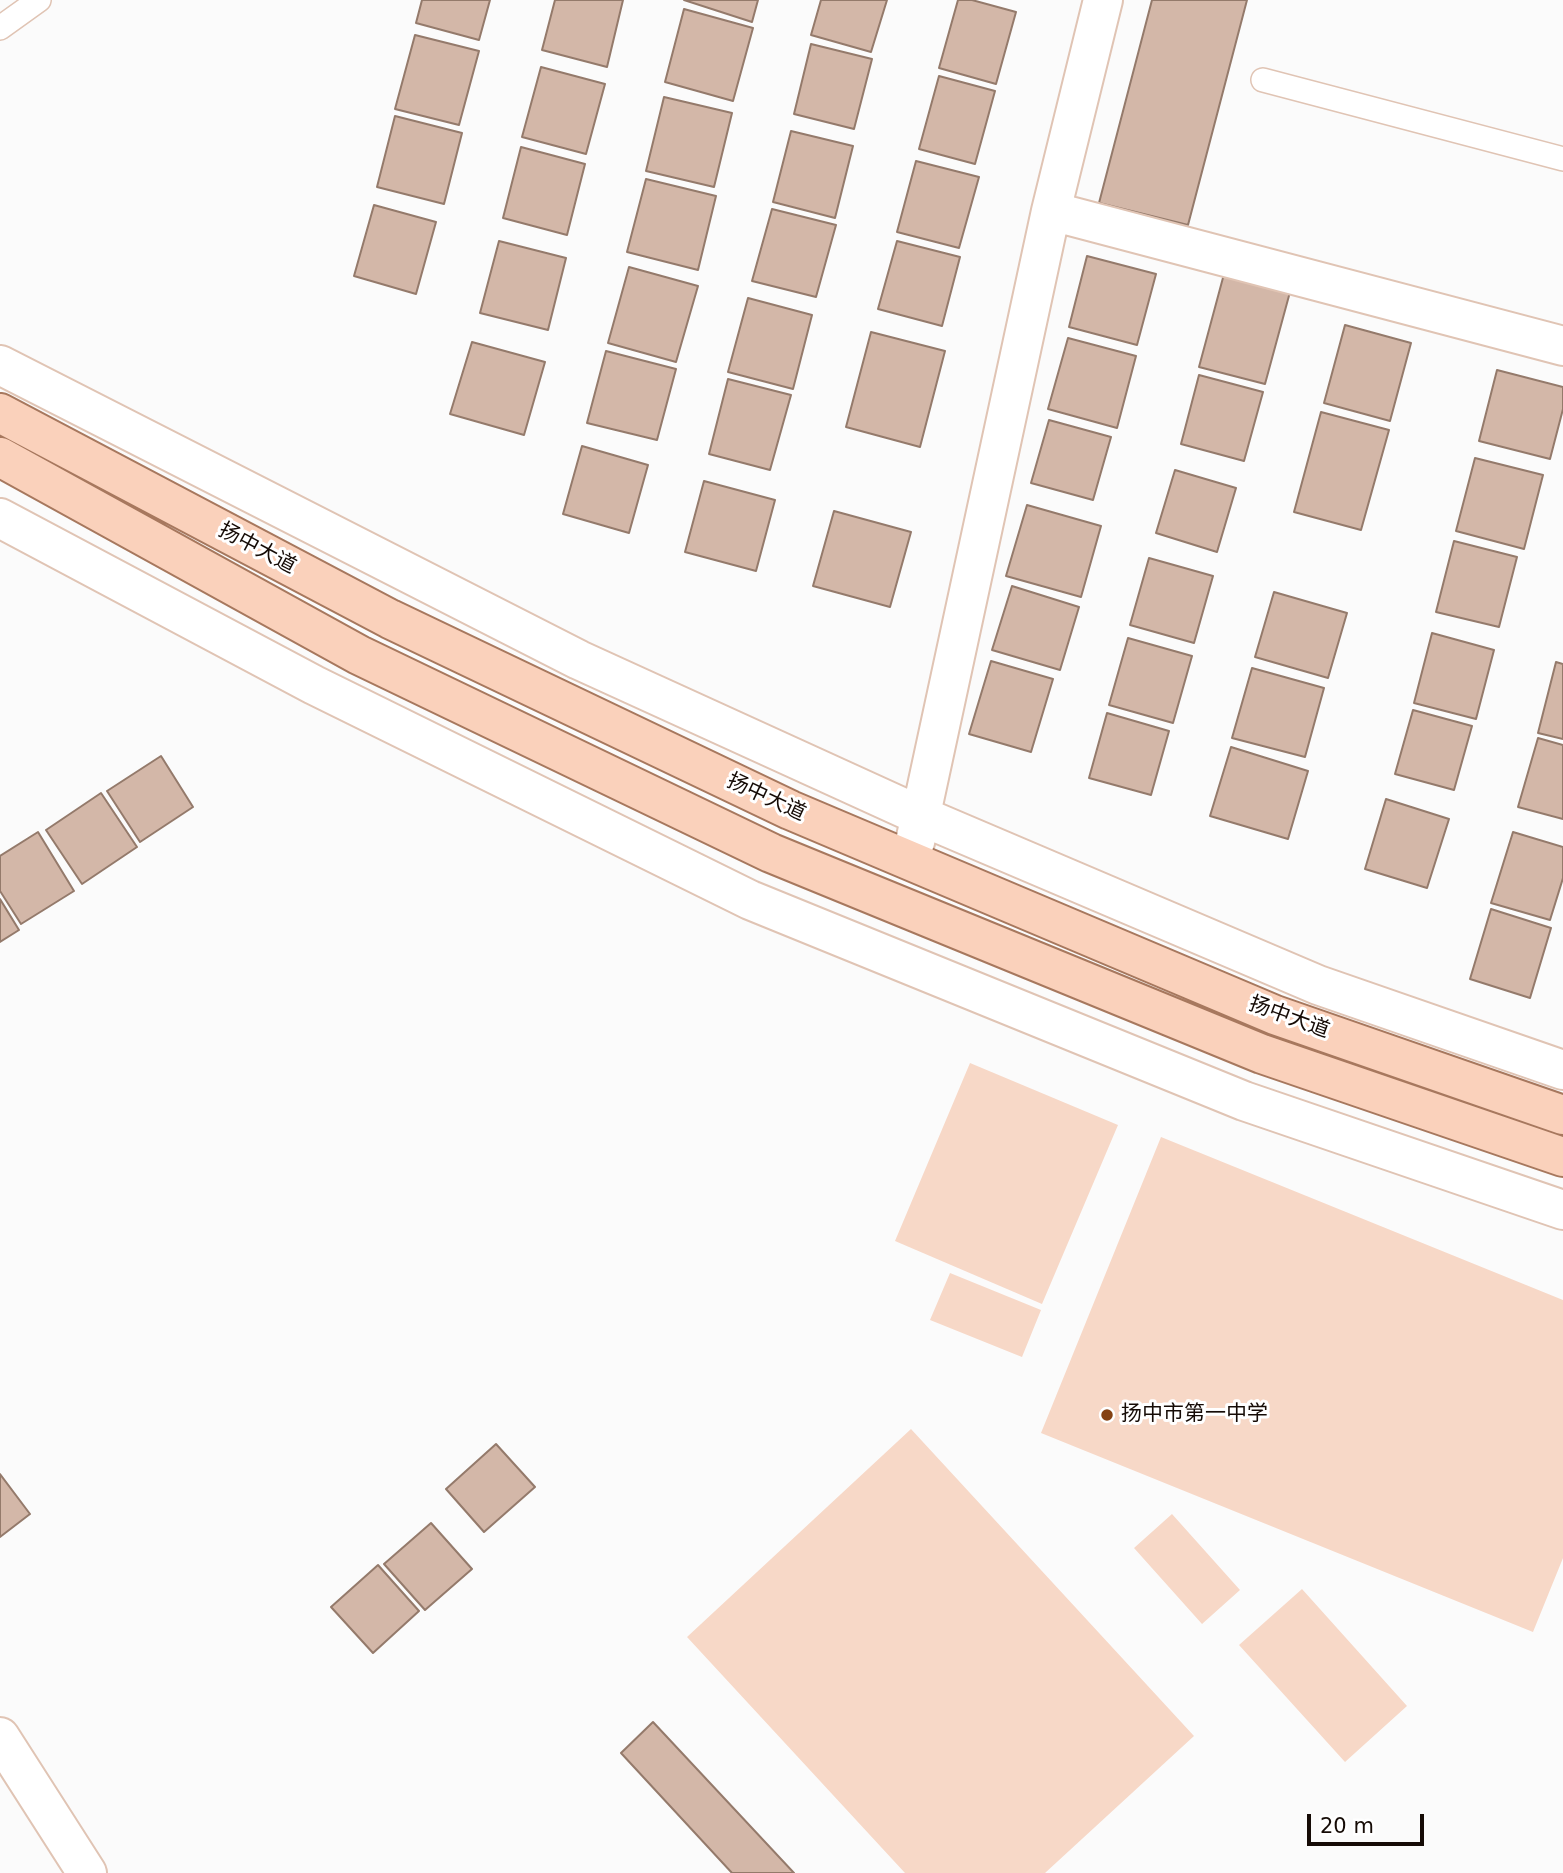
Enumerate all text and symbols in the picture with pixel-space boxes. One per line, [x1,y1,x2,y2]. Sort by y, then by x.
street label: 扬中大道 [214,518,300,580]
street label: 扬中大道 [723,769,809,827]
street label: 扬中大道 [1245,992,1333,1044]
place label: 扬中市第一中学 [1121,1402,1268,1428]
marker: 扬中市第一中学 [1099,1407,1115,1423]
scale bar [1311,1800,1428,1844]
text: 20 m [1320,1814,1374,1838]

